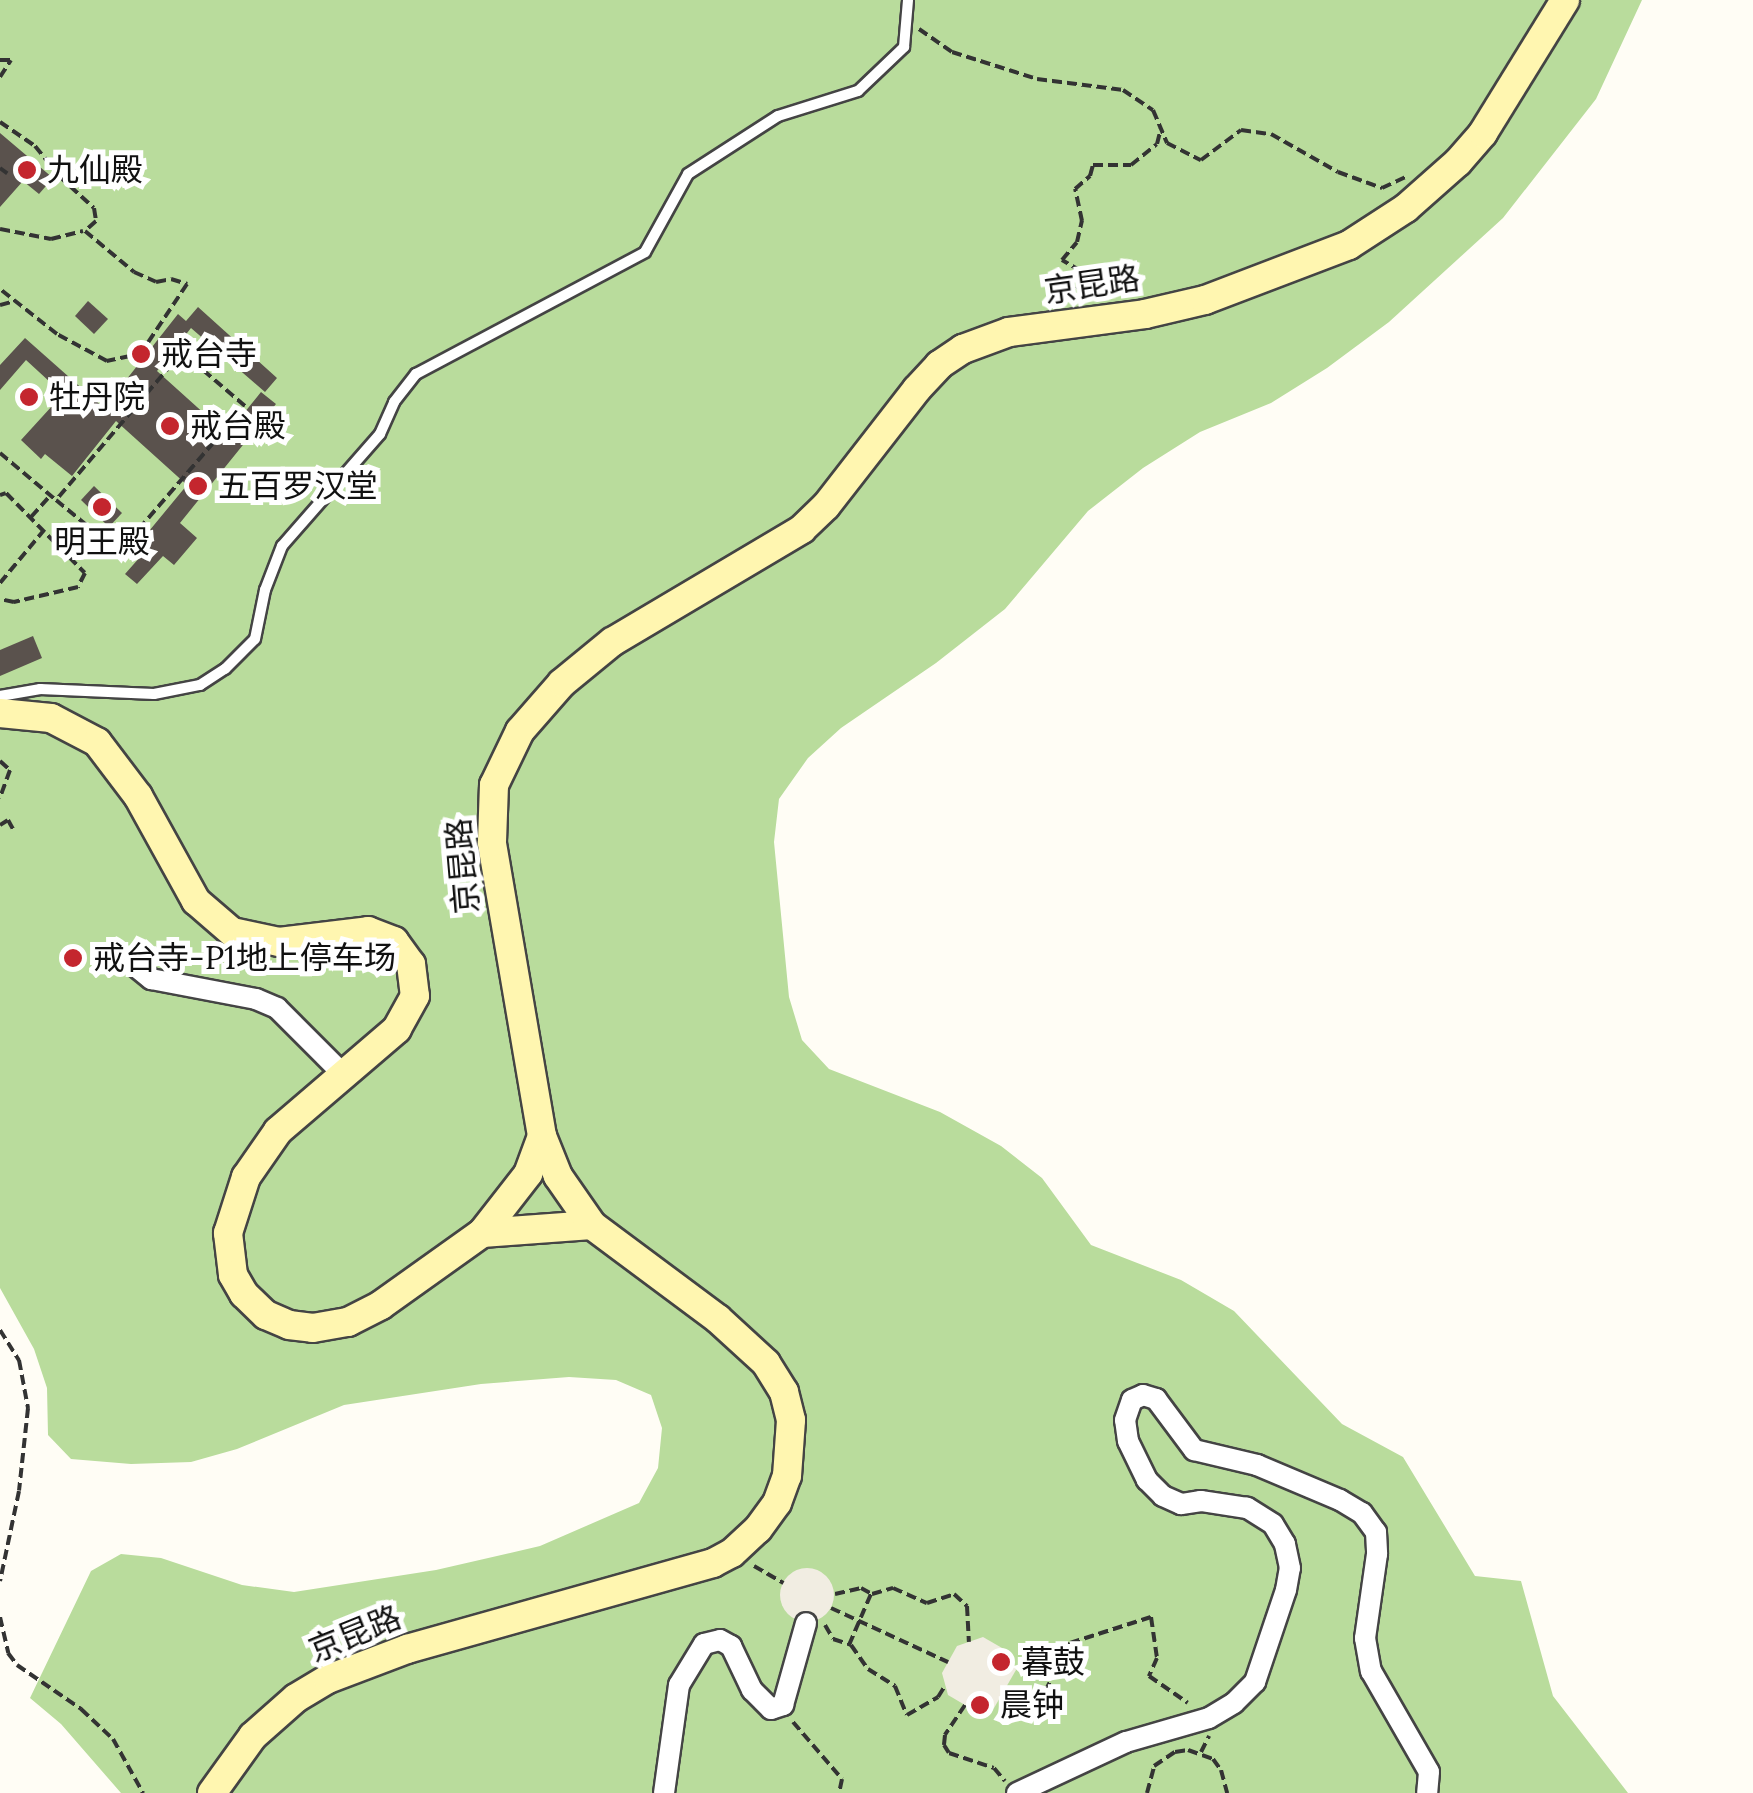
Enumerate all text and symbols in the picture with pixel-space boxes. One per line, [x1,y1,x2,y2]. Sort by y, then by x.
place label: 九仙殿 [47,151,143,189]
marker: 九仙殿 [16,159,38,181]
street label: 京昆路 [1042,259,1142,311]
place label: 戒台寺 [161,335,257,373]
marker: 戒台寺 [130,343,152,365]
place label: 牡丹院 [49,378,145,416]
marker: 牡丹院 [18,386,40,408]
place label: 戒台殿 [190,407,286,445]
marker: 戒台殿 [159,415,181,437]
place label: 五百罗汉堂 [218,467,378,505]
marker: 五百罗汉堂 [187,475,209,497]
marker: 明王殿 [91,496,113,518]
place label: 明王殿 [54,523,150,561]
street label: 京昆路 [440,817,486,915]
place label: 戒台寺-P1地上停车场 [93,939,395,977]
marker: 戒台寺-P1地上停车场 [62,947,84,969]
street label: 京昆路 [303,1598,407,1670]
place label: 暮鼓 [1021,1643,1085,1681]
marker: 暮鼓 [990,1651,1012,1673]
place label: 晨钟 [1000,1686,1064,1724]
marker: 晨钟 [969,1694,991,1716]

